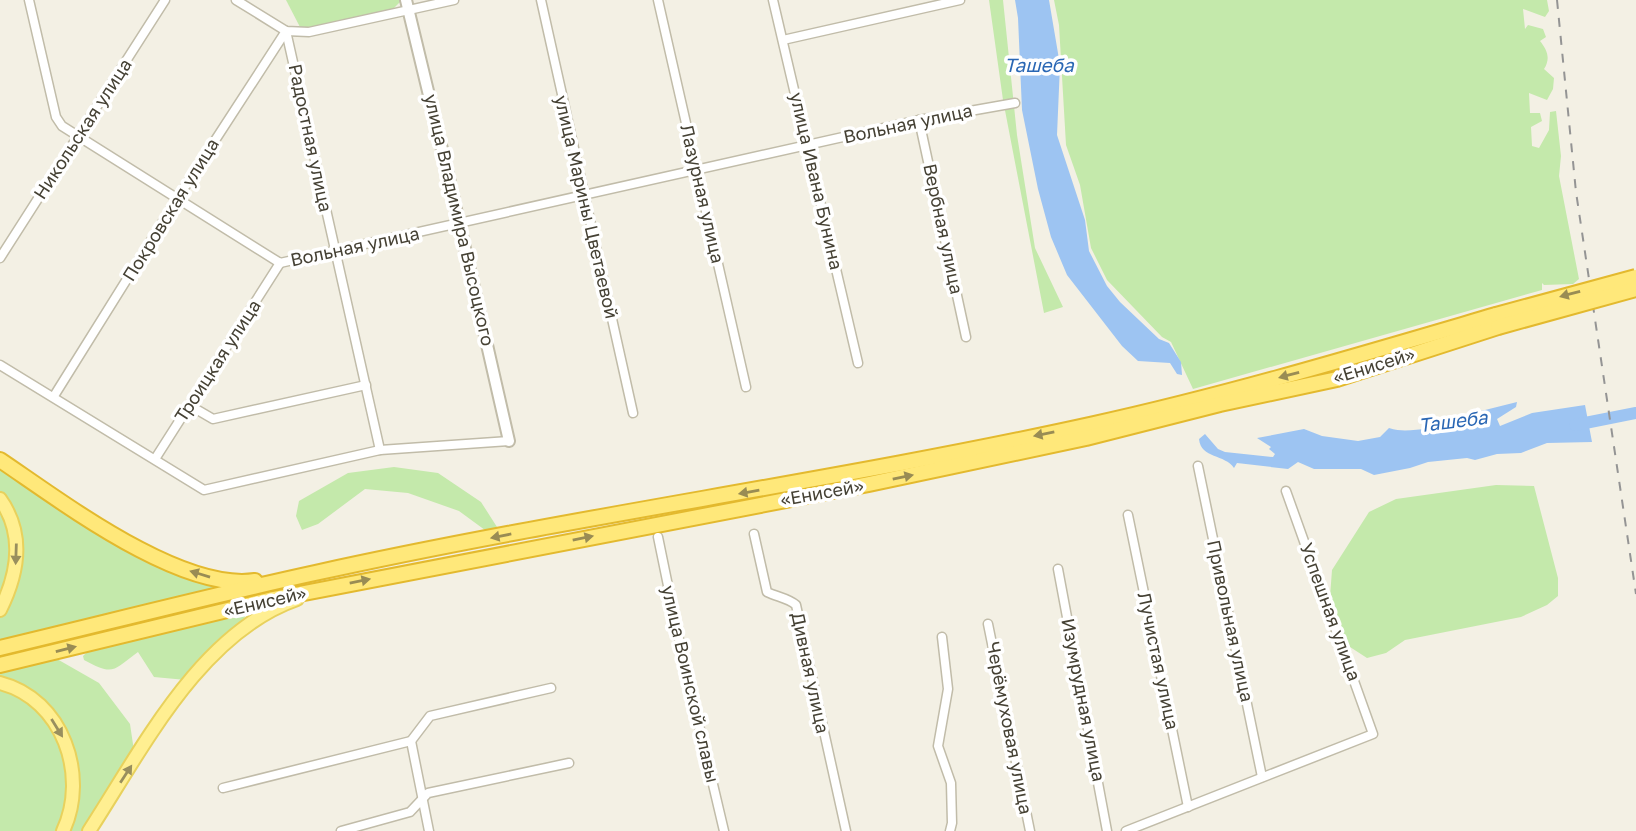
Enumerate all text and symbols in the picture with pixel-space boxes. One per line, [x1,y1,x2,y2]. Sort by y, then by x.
water label: Ташеба [1004,53,1075,76]
street label: Никольская улица [29,54,136,203]
street label: Радостная улица [285,62,337,214]
street label: улица Ивана Бунина [786,90,848,272]
street label: улица Владимира Высоцкого [420,92,500,348]
street label: улица Марины Цветаевой [551,93,623,321]
street label: Вольная улица [841,99,974,147]
street label: Лазурная улица [676,122,730,265]
street label: Покровская улица [117,134,223,285]
street label: Вербная улица [919,161,969,296]
street label: Вольная улица [288,222,421,270]
one-way arrow [1559,290,1580,300]
street label: Троицкая улица [169,295,265,426]
street label: «Енисей» [1330,342,1417,388]
one-way arrow [1278,370,1300,381]
water label: Ташеба [1417,405,1490,436]
one-way arrow [1033,429,1055,440]
one-way arrow [892,472,914,483]
street label: «Енисей» [779,474,865,510]
one-way arrow [738,487,760,498]
one-way arrow [490,531,512,542]
one-way arrow [572,532,594,543]
street label: Привольная улица [1203,538,1259,704]
street label: Успешная улица [1296,540,1366,684]
one-way arrow [11,543,22,565]
one-way arrow [189,568,210,579]
one-way arrow [349,576,371,587]
street label: «Енисей» [221,581,308,621]
street label: улица Воинской славы [658,583,724,785]
street label: Лучистая улица [1134,590,1184,732]
street label: Дивная улица [787,610,835,735]
street label: Изумрудная улица [1057,616,1111,783]
street label: Черёмуховая улица [982,640,1038,816]
one-way arrow [55,643,77,654]
one-way arrow [51,718,64,738]
one-way arrow [120,764,133,783]

